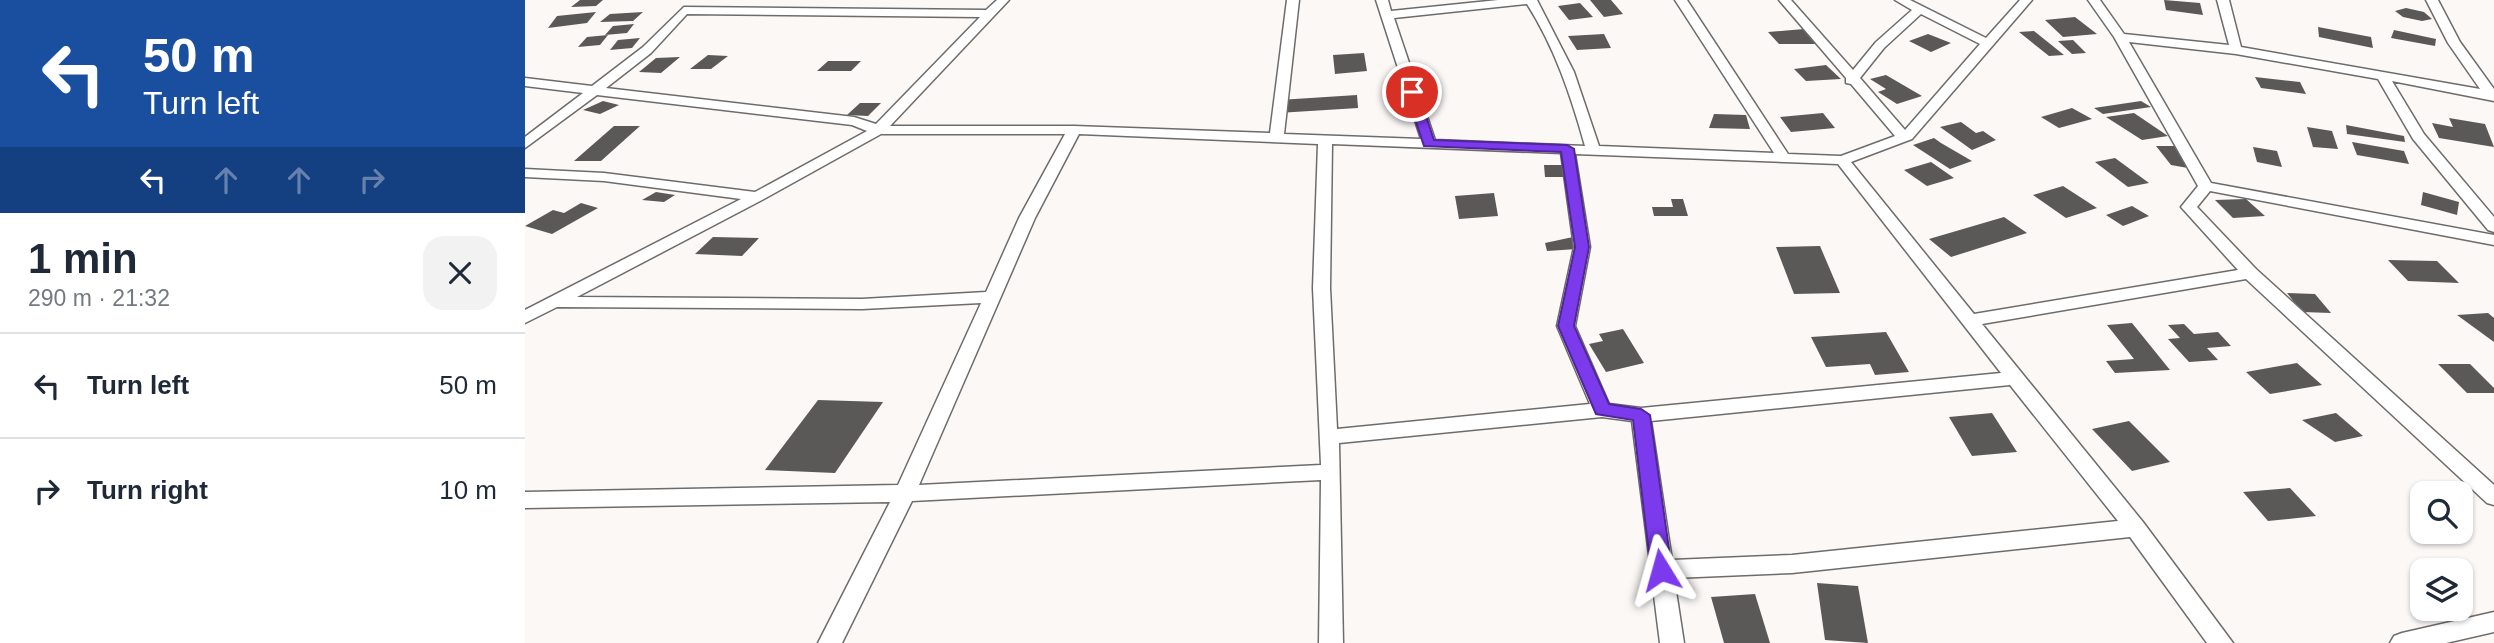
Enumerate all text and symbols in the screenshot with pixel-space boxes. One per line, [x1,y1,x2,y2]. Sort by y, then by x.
icon: left [28,28,119,119]
text: 50 m [143,28,255,82]
pin [1382,62,1442,122]
icon: arrive [1393,73,1431,111]
text: Turn left [143,85,259,121]
icon: left [134,161,172,199]
icon: ahead [207,161,245,199]
icon: ahead [280,161,318,199]
icon: right [353,161,391,199]
text: 1 min [28,235,138,282]
button: close [423,236,497,310]
text: 290 m · 21:32 [28,285,170,311]
icon: left [28,367,66,405]
text: Turn left [87,370,189,400]
text: 50 m [439,370,497,400]
icon: right [28,472,66,510]
text: Turn right [87,475,208,505]
text: 10 m [439,475,497,505]
map controls [2410,481,2473,621]
button: search [2410,481,2473,544]
position arrow [1624,533,1698,607]
button: layers [2410,558,2473,621]

